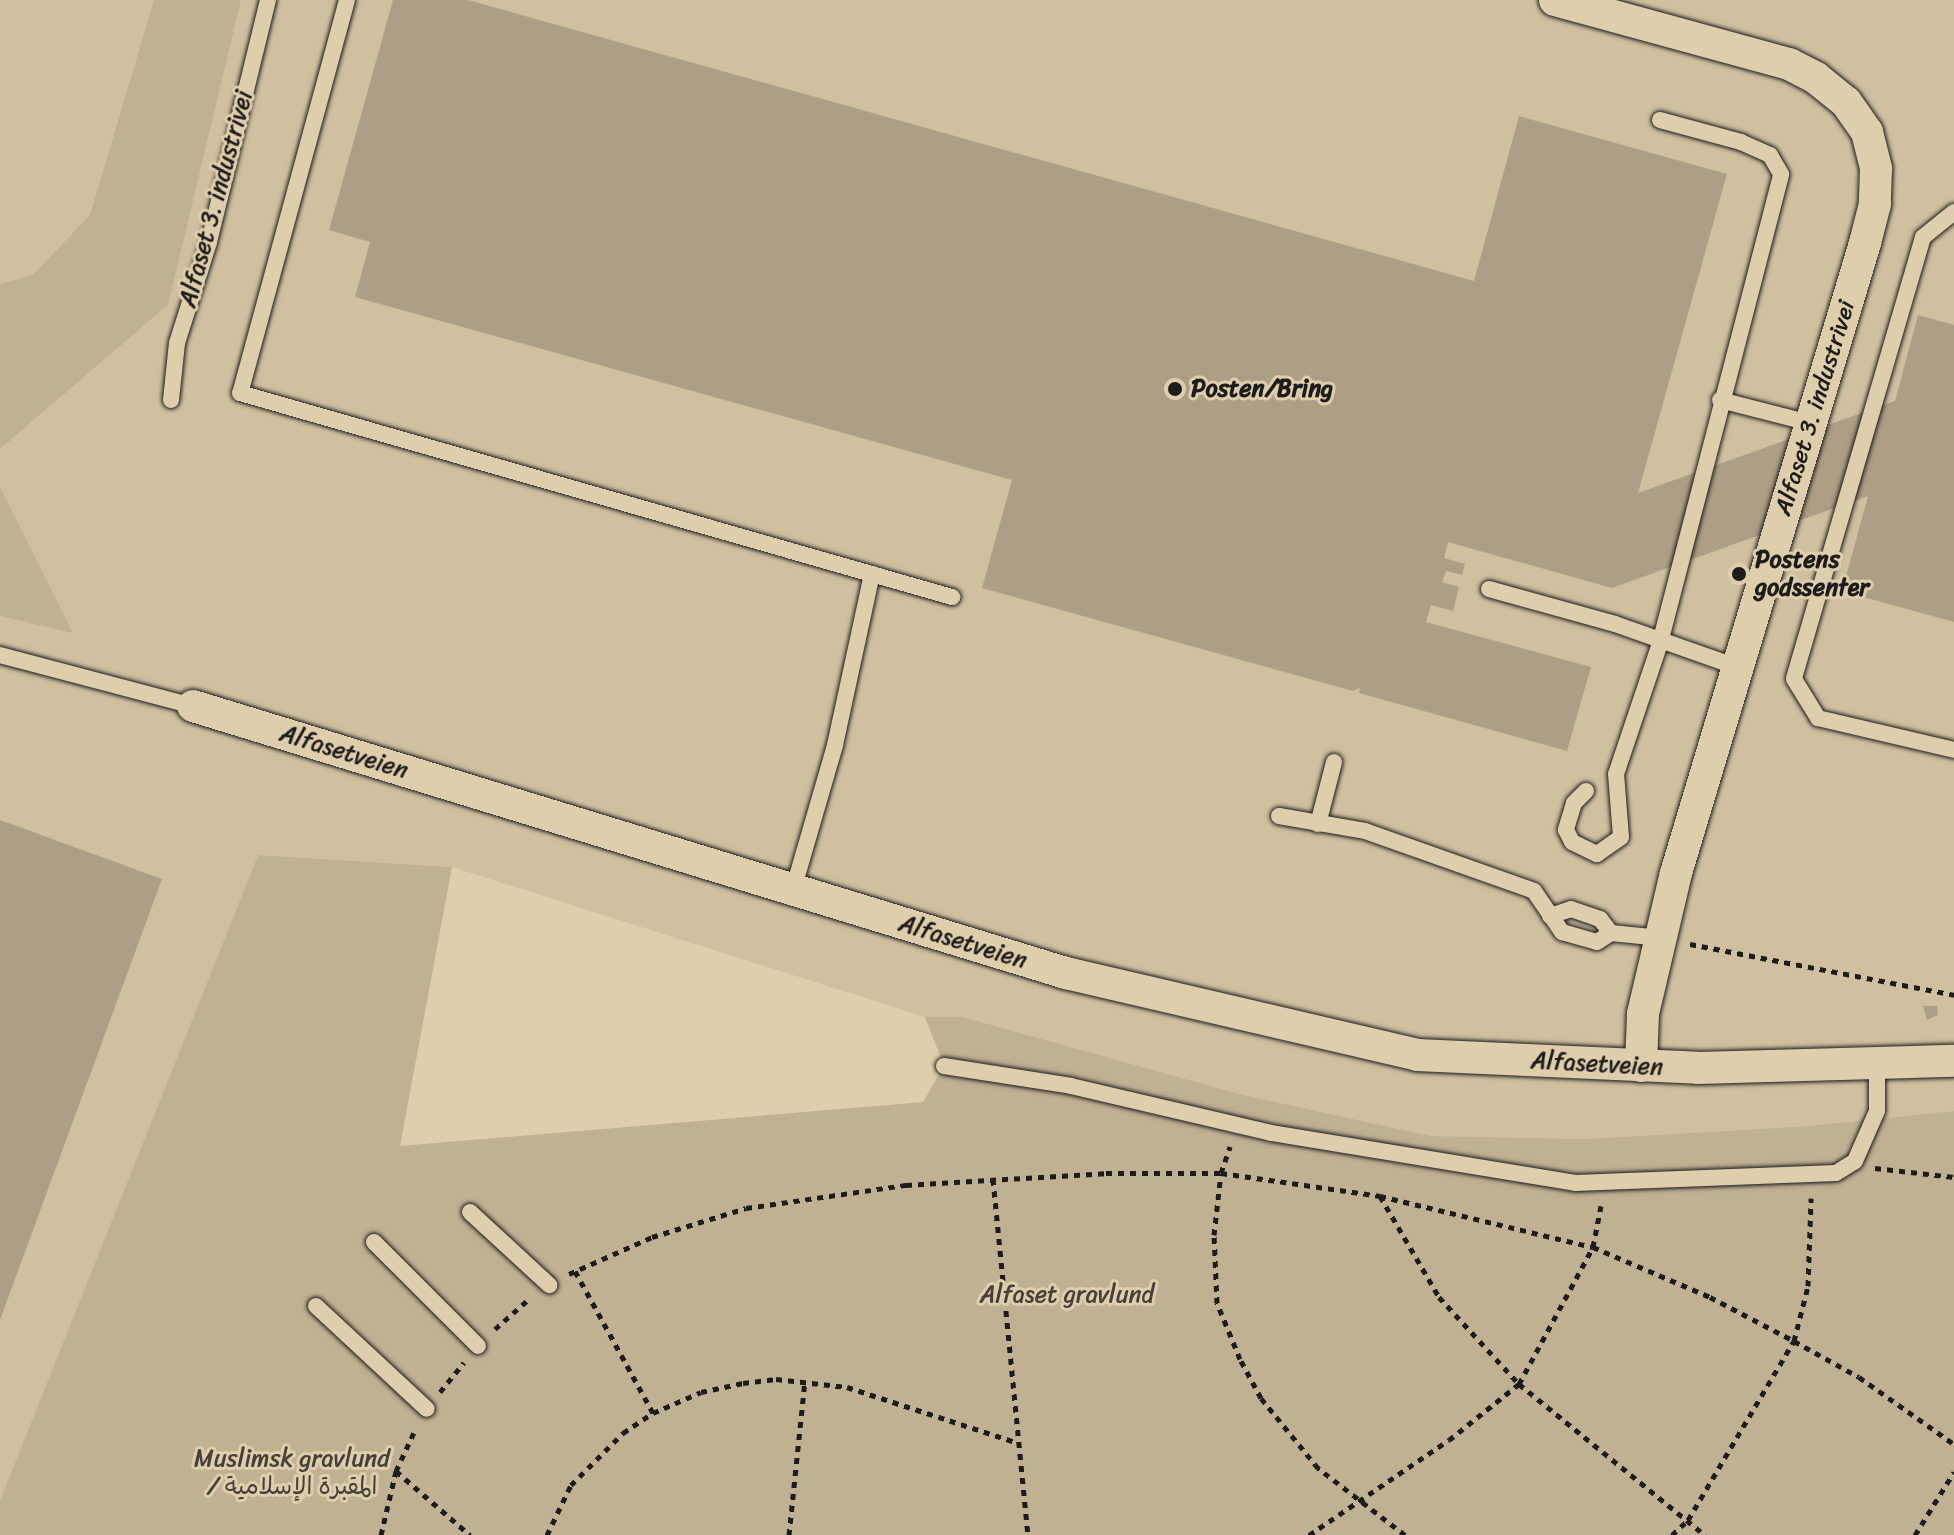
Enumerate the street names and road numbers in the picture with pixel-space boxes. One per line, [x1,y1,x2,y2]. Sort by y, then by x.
street label: Alfaset 3. industrivei [173,88,259,310]
street label: Alfaset 3. industrivei [1769,297,1861,519]
street label: Alfasetveien [276,719,412,785]
street label: Alfasetveien [895,909,1031,975]
street label: Alfasetveien [1530,1046,1664,1082]

